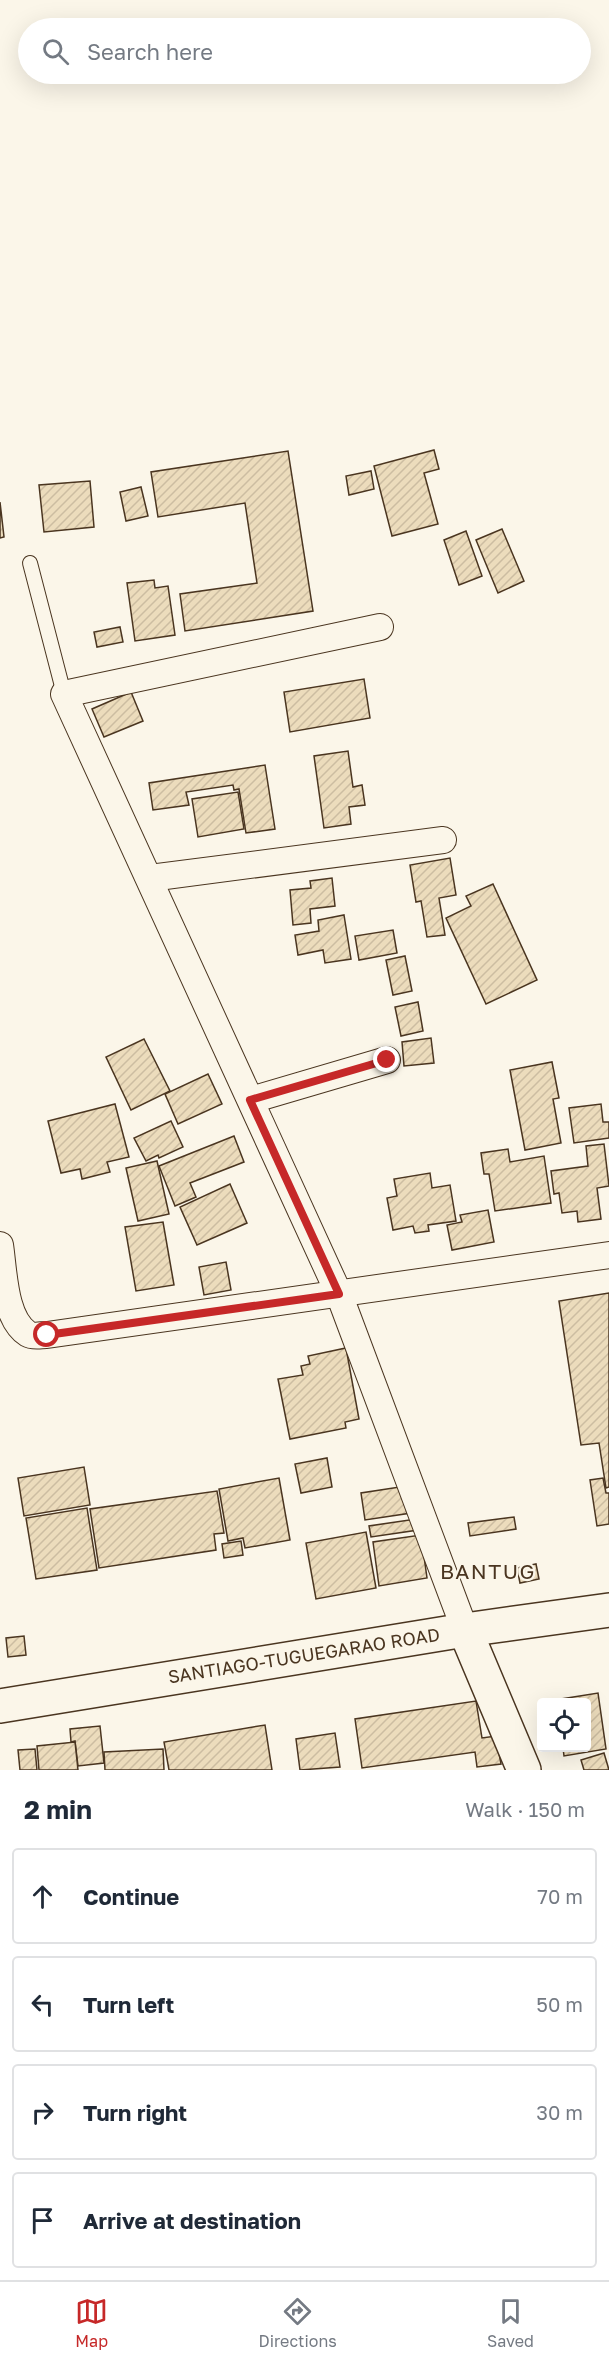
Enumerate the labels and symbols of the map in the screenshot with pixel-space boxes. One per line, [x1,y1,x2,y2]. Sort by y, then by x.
route end [373,1046,399,1072]
route start [33,1321,59,1347]
district label: BANTUG [440,1558,536,1584]
street label: SANTIAGO-TUGUEGARAO ROAD [166,1623,441,1687]

